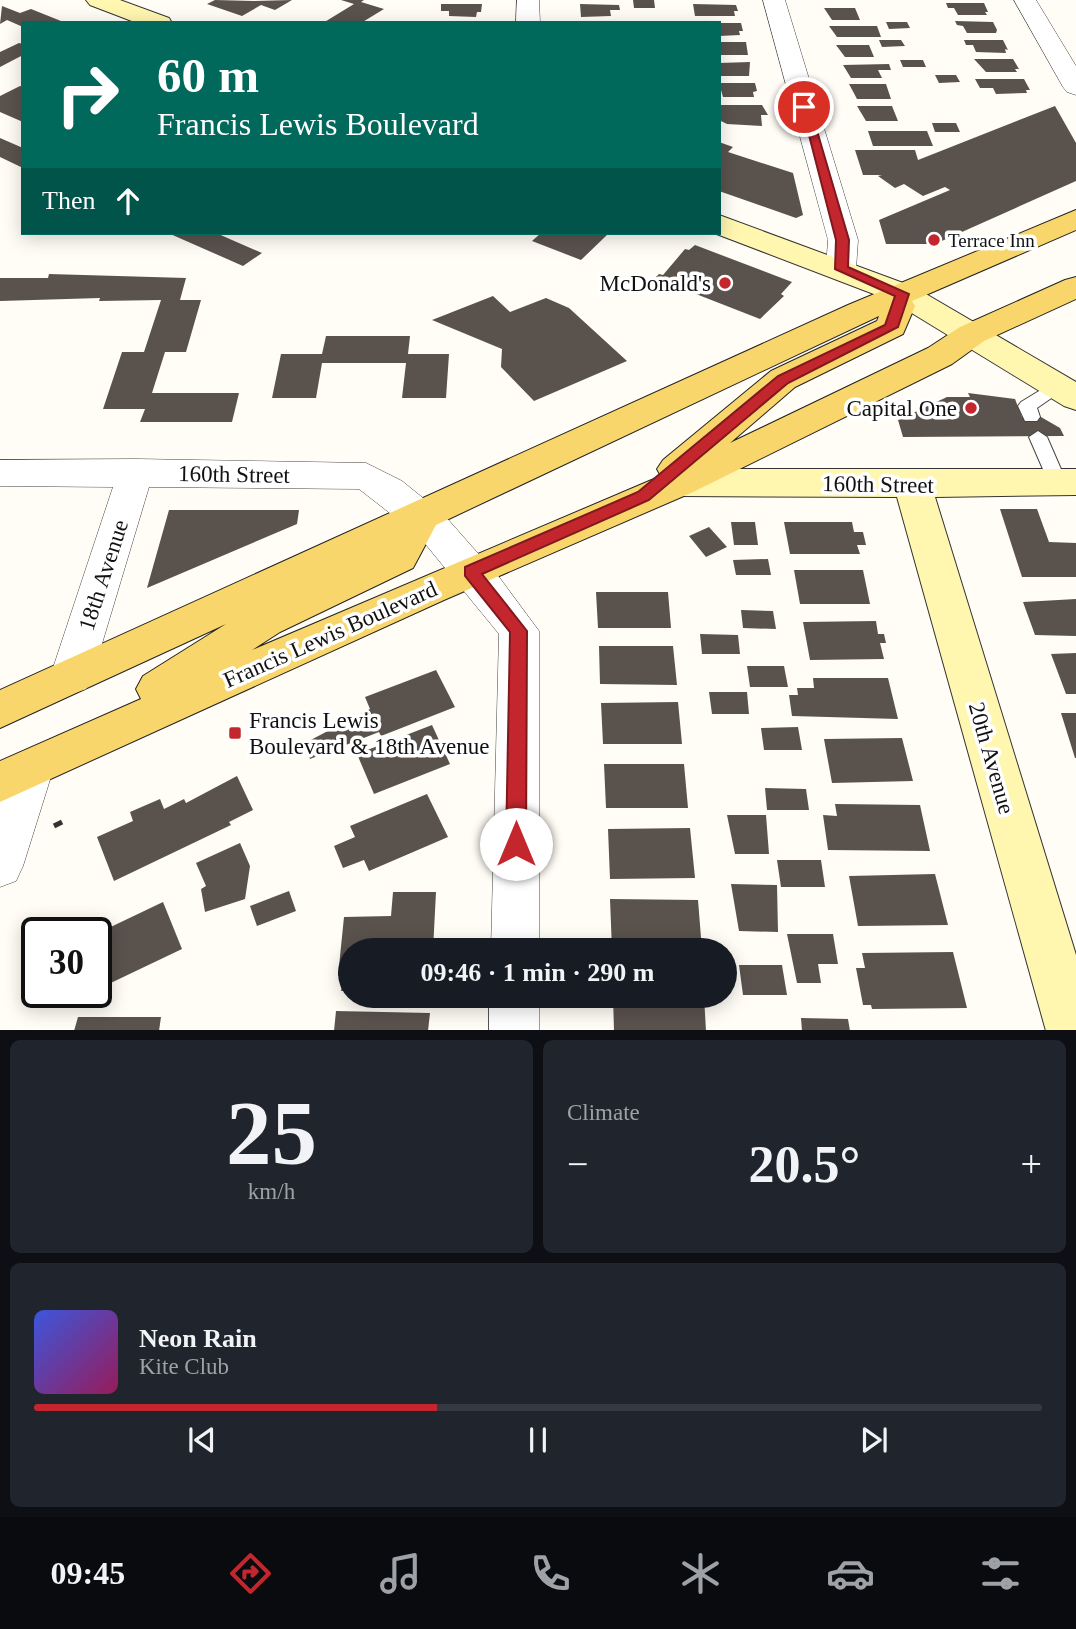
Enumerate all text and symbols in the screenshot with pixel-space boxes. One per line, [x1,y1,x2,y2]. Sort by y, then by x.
text: 60 m [157,48,259,103]
icon: right [42,49,133,140]
pin [774,77,834,137]
icon: arrive [785,88,823,126]
text: Francis Lewis Boulevard [157,106,479,142]
icon: ahead [109,182,147,220]
text: Then [42,186,95,215]
place label: Terrace Inn [948,230,1035,251]
marker: Terrace Inn [926,232,942,248]
place label: McDonald's [600,271,711,296]
marker: McDonald's [717,275,733,291]
place label: Capital One [847,396,957,421]
marker: Capital One [963,400,979,416]
street label: 160th Street [178,461,291,488]
street label: 160th Street [822,471,935,498]
street label: 18th Avenue [74,517,133,634]
street label: Francis Lewis Boulevard [219,576,441,693]
street label: 20th Avenue [964,699,1019,817]
place label: Francis Lewis Boulevard & 18th Avenue [249,708,489,759]
marker: Francis Lewis Boulevard & 18th Avenue [227,725,243,741]
position arrow [479,807,553,881]
speed limit sign: 30 [21,917,112,1008]
text: 09:46 · 1 min · 290 m [421,958,655,987]
text: 25 [226,1083,317,1184]
text: Climate [567,1100,640,1125]
text: 20.5° [749,1136,860,1193]
text: − [567,1143,588,1185]
text: + [1021,1143,1042,1185]
text: km/h [248,1179,295,1204]
text: Neon Rain [139,1324,257,1353]
text: Kite Club [139,1354,229,1379]
icon: previous [183,1421,221,1459]
icon: pause [519,1421,557,1459]
icon: next [855,1421,893,1459]
icon: directions [226,1549,275,1598]
icon: music [376,1549,425,1598]
icon: phone [526,1549,575,1598]
icon: climate [676,1549,725,1598]
icon: car [826,1549,875,1598]
icon: filters [976,1549,1025,1598]
text: 09:45 [51,1555,125,1591]

